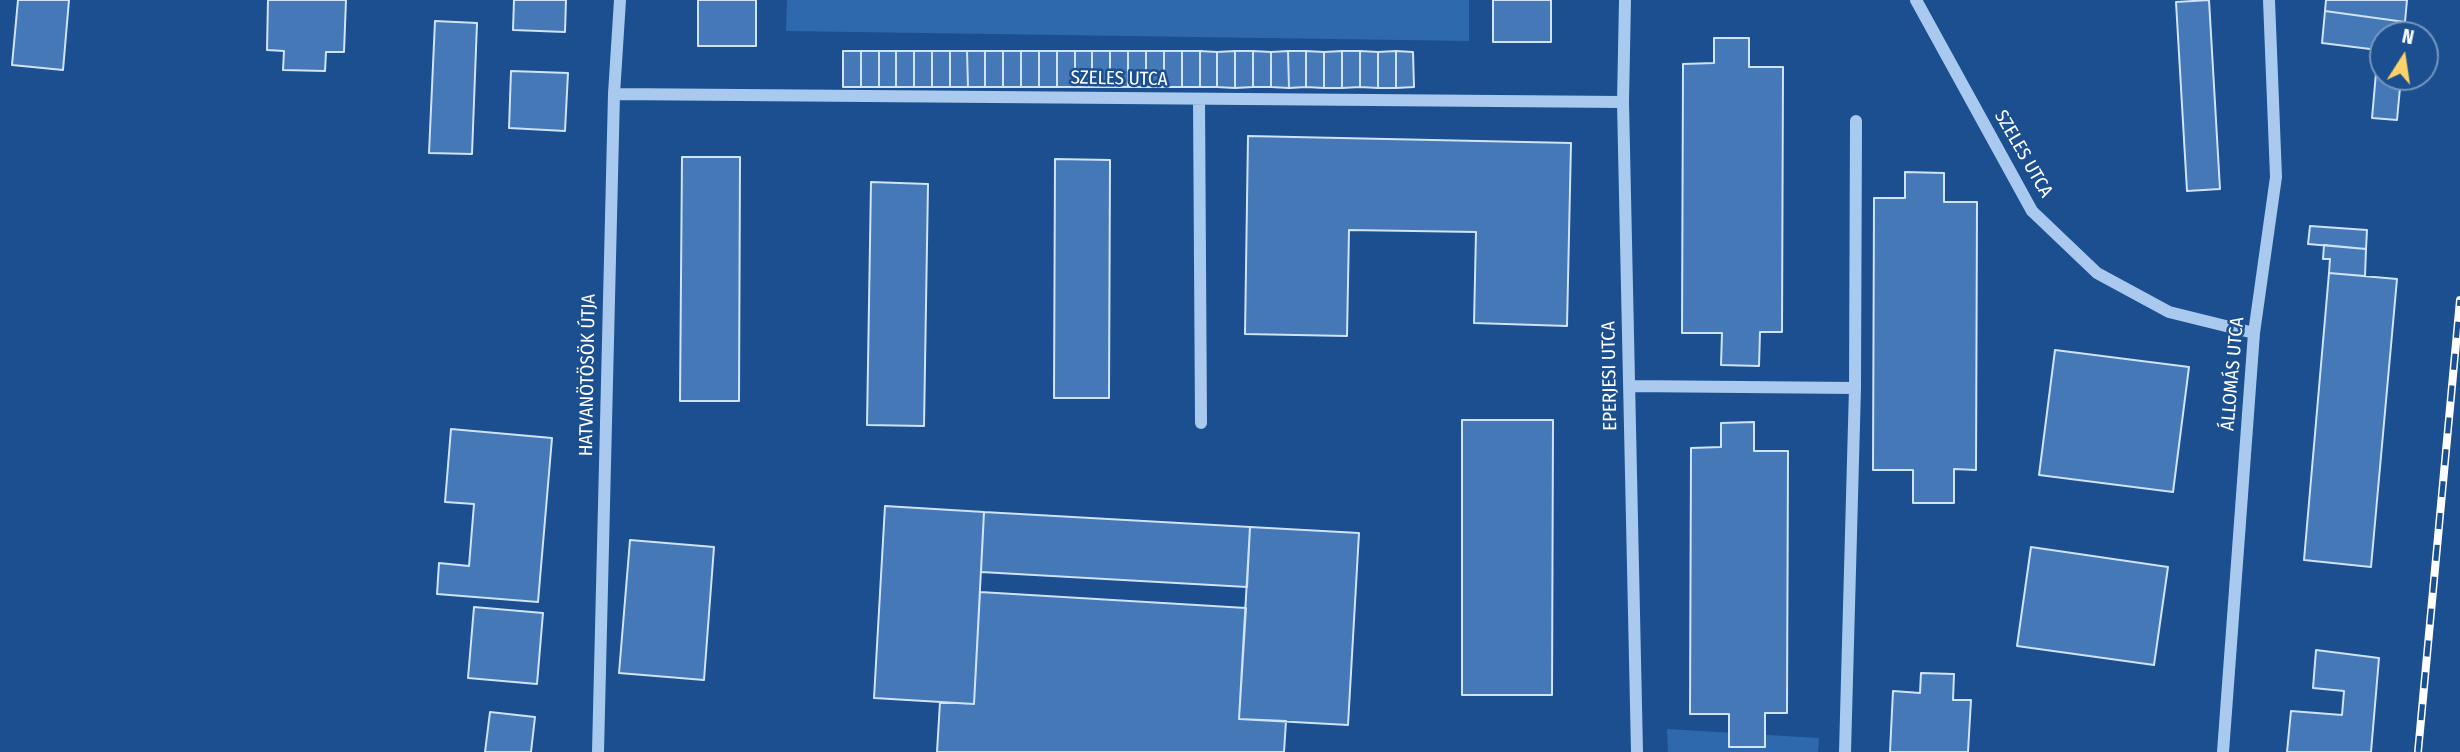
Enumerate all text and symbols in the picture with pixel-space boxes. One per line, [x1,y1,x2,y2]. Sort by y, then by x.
north arrow [2369,21,2439,91]
text: N [2400,24,2416,49]
street label: SZELES UTCA [1070,67,1168,91]
street label: SZELES UTCA [1989,106,2057,202]
street label: HATVANÖTÖSÖK ÚTJA [575,294,601,456]
street label: ÁLLOMÁS UTCA [2217,316,2249,432]
street label: EPERJESI UTCA [1598,321,1622,431]

